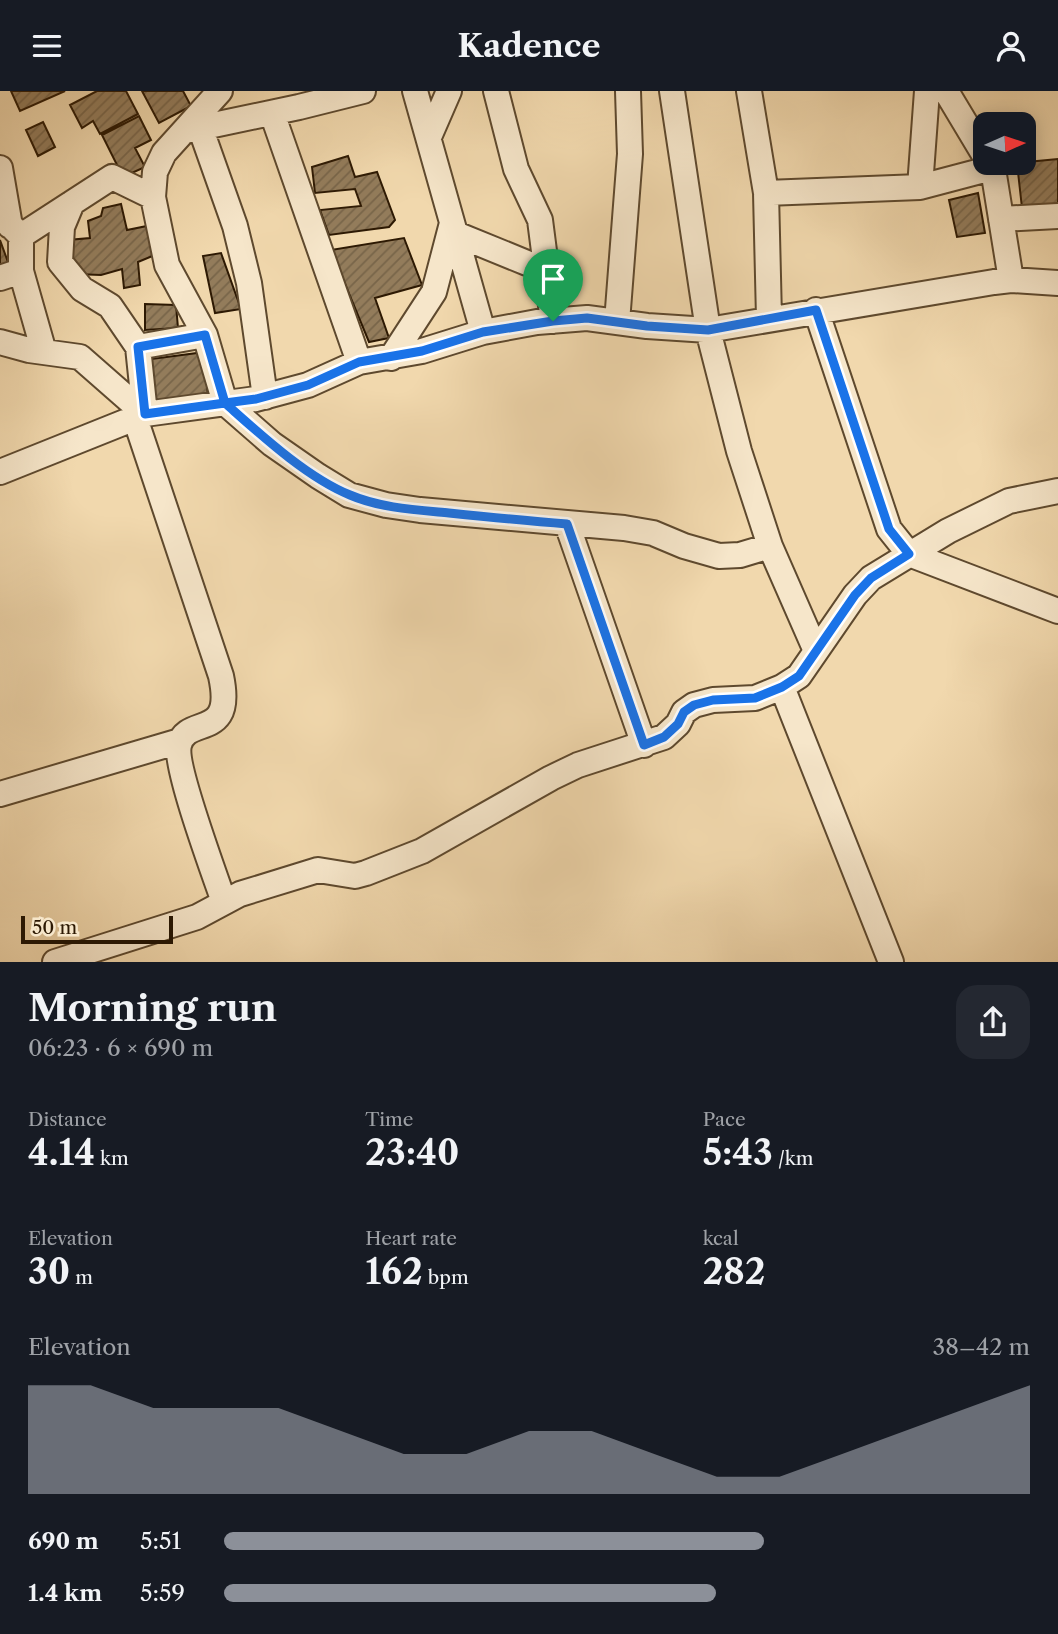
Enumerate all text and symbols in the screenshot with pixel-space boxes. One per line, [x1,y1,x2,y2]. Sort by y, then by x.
text: Kadence [457,26,601,65]
icon: menu [28,27,66,65]
icon: person [992,27,1030,65]
north arrow [973,112,1036,175]
map controls [973,112,1036,175]
pin [523,249,583,321]
icon: arrive [534,260,572,298]
scale bar [21,913,173,945]
text: 50 m [32,916,77,939]
text: Morning run [28,984,277,1031]
button: share [956,985,1030,1059]
text: 06:23 · 6 × 690 m [28,1034,213,1062]
text: Distance [28,1108,107,1131]
text: Time [365,1108,413,1131]
text: Pace [703,1108,746,1131]
text: 4.14 [28,1131,95,1174]
text: 23:40 [365,1131,459,1174]
text: 5:43 [703,1131,773,1174]
text: km [95,1147,129,1170]
text: /km [773,1147,813,1170]
text: Elevation [28,1227,113,1250]
text: Heart rate [365,1227,457,1250]
text: kcal [703,1227,739,1250]
text: 30 [28,1250,70,1293]
text: 162 [365,1250,423,1293]
text: 282 [703,1250,766,1293]
text: m [70,1266,93,1289]
text: bpm [423,1266,469,1289]
text: Elevation [28,1333,131,1361]
text: 38–42 m [933,1333,1030,1361]
text: 690 m [28,1527,99,1555]
text: 5:51 [140,1527,181,1555]
text: 1.4 km [28,1579,102,1607]
text: 5:59 [140,1579,185,1607]

